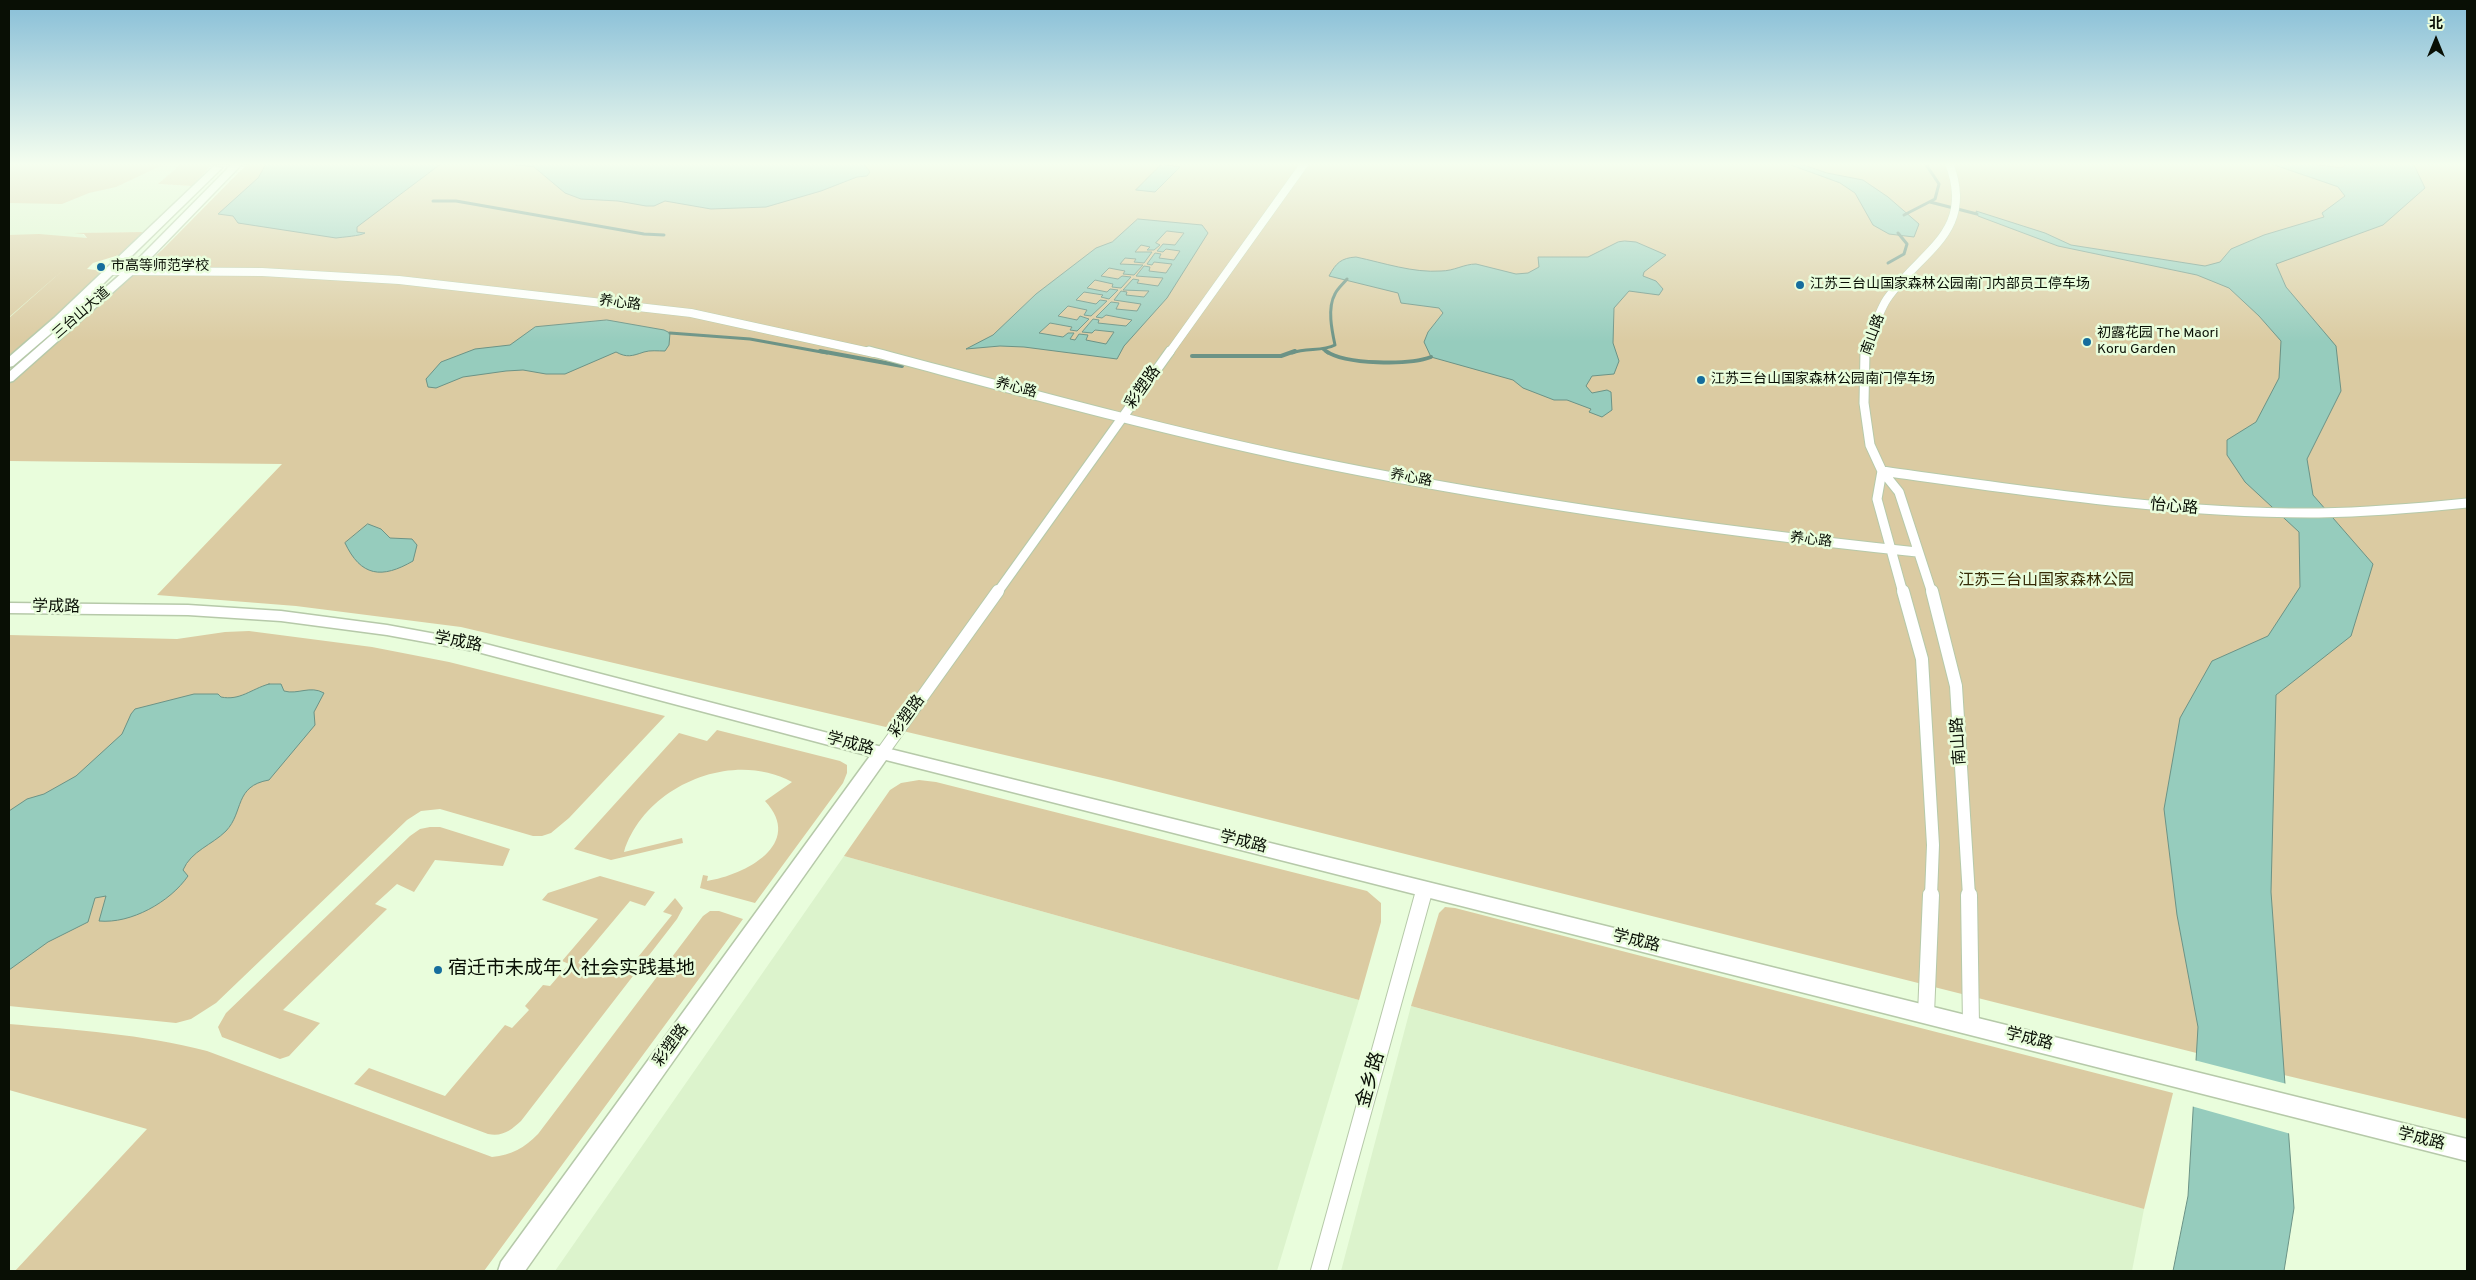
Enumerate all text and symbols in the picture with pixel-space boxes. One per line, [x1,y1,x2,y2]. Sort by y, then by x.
north arrow [2411,15,2461,65]
text: 北 [2429,16,2443,33]
place label: 市高等师范学校 [111,259,209,275]
marker: 市高等师范学校 [95,261,107,273]
place label: 江苏三台山国家森林公园南门内部员工停车场 [1810,277,2090,293]
marker: 江苏三台山国家森林公园南门内部员工停车场 [1794,279,1806,291]
street label: 三台山大道 [50,285,114,343]
street label: 养心路 [598,293,642,315]
street label: 南山路 [1859,312,1889,358]
place label: 初露花园 The Maori Koru Garden [2097,326,2218,358]
marker: 初露花园 The Maori Koru Garden [2081,336,2093,348]
street label: 彩塑路 [1122,363,1166,413]
place label: 江苏三台山国家森林公园南门停车场 [1711,372,1935,388]
marker: 江苏三台山国家森林公园南门停车场 [1695,374,1707,386]
street label: 养心路 [994,376,1038,402]
street label: 养心路 [1389,467,1433,491]
street label: 怡心路 [2149,496,2199,520]
street label: 养心路 [1789,530,1833,552]
park label: 江苏三台山国家森林公园 [1958,572,2134,592]
street label: 学成路 [32,598,80,618]
street label: 学成路 [433,629,483,657]
street label: 彩塑路 [886,692,930,742]
street label: 南山路 [1949,716,1971,766]
street label: 学成路 [824,730,876,760]
street label: 学成路 [1217,828,1269,858]
street label: 学成路 [1610,927,1662,957]
place label: 宿迁市未成年人社会实践基地 [448,959,695,981]
marker: 宿迁市未成年人社会实践基地 [432,964,444,976]
street label: 彩塑路 [650,1021,694,1071]
street label: 学成路 [2003,1025,2055,1055]
street label: 金乡路 [1353,1049,1391,1111]
street label: 学成路 [2395,1125,2447,1155]

